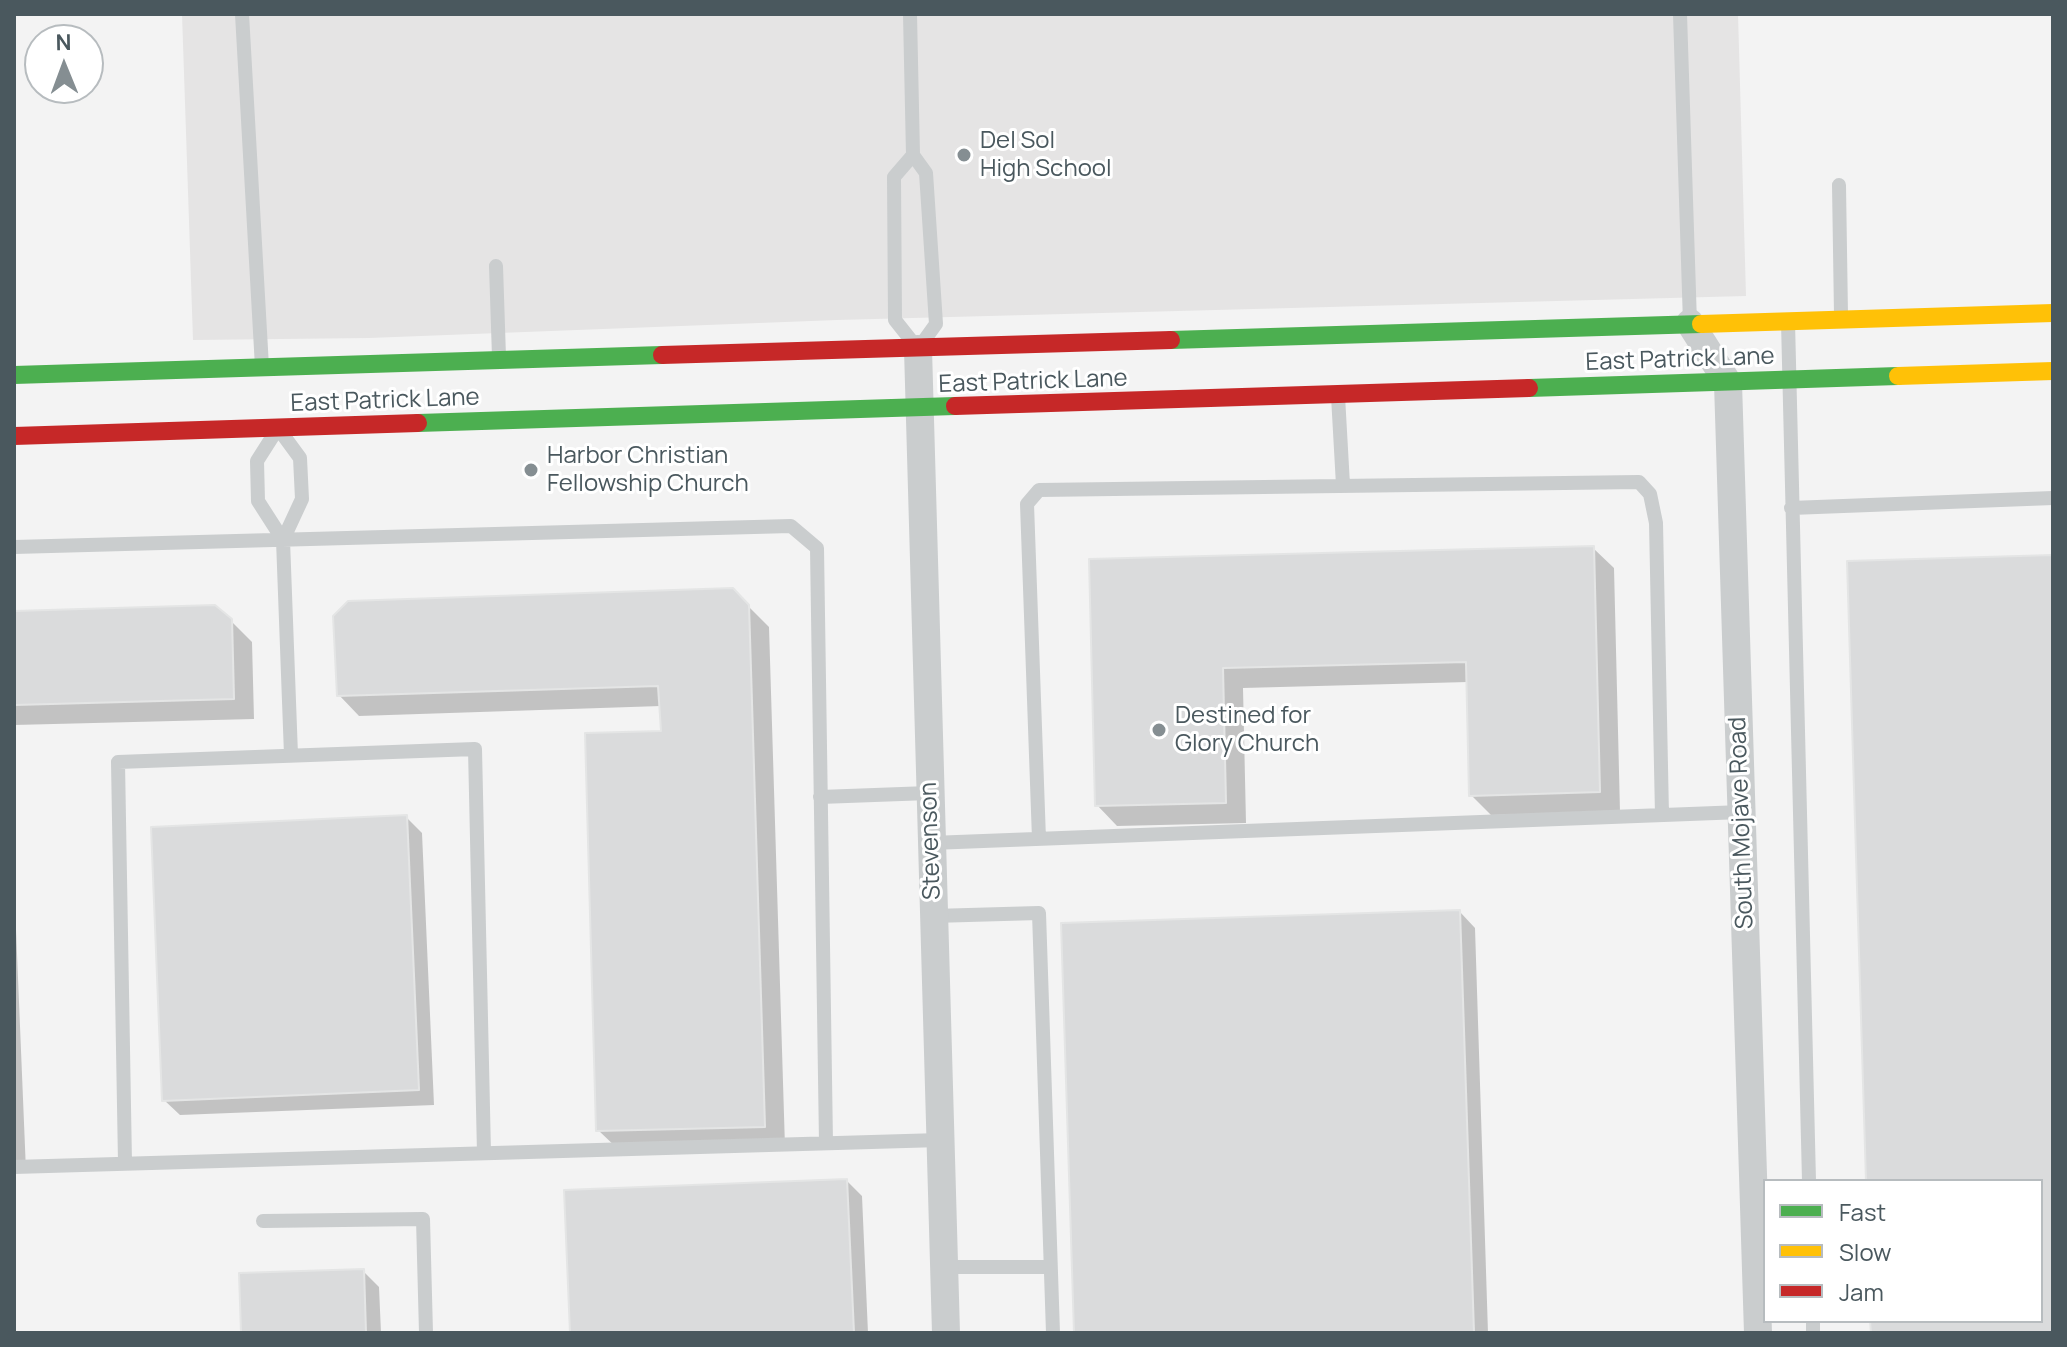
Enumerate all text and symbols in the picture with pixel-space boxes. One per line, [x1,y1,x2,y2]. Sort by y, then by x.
north arrow [24,24,104,104]
text: N [55,27,72,57]
place label: Del Sol High School [980,127,1112,183]
marker: Del Sol High School [955,146,973,164]
street label: East Patrick Lane [1585,342,1775,378]
street label: East Patrick Lane [938,364,1128,400]
street label: East Patrick Lane [290,383,480,419]
place label: Harbor Christian Fellowship Church [547,442,749,498]
marker: Harbor Christian Fellowship Church [522,461,540,479]
place label: Destined for Glory Church [1175,702,1319,758]
street label: South Mojave Road [1724,716,1760,930]
marker: Destined for Glory Church [1150,721,1168,739]
street label: Stevenson [915,781,947,901]
legend [1763,1179,2043,1323]
text: Fast [1839,1195,1886,1228]
text: Slow [1839,1235,1892,1268]
text: Jam [1839,1275,1884,1308]

